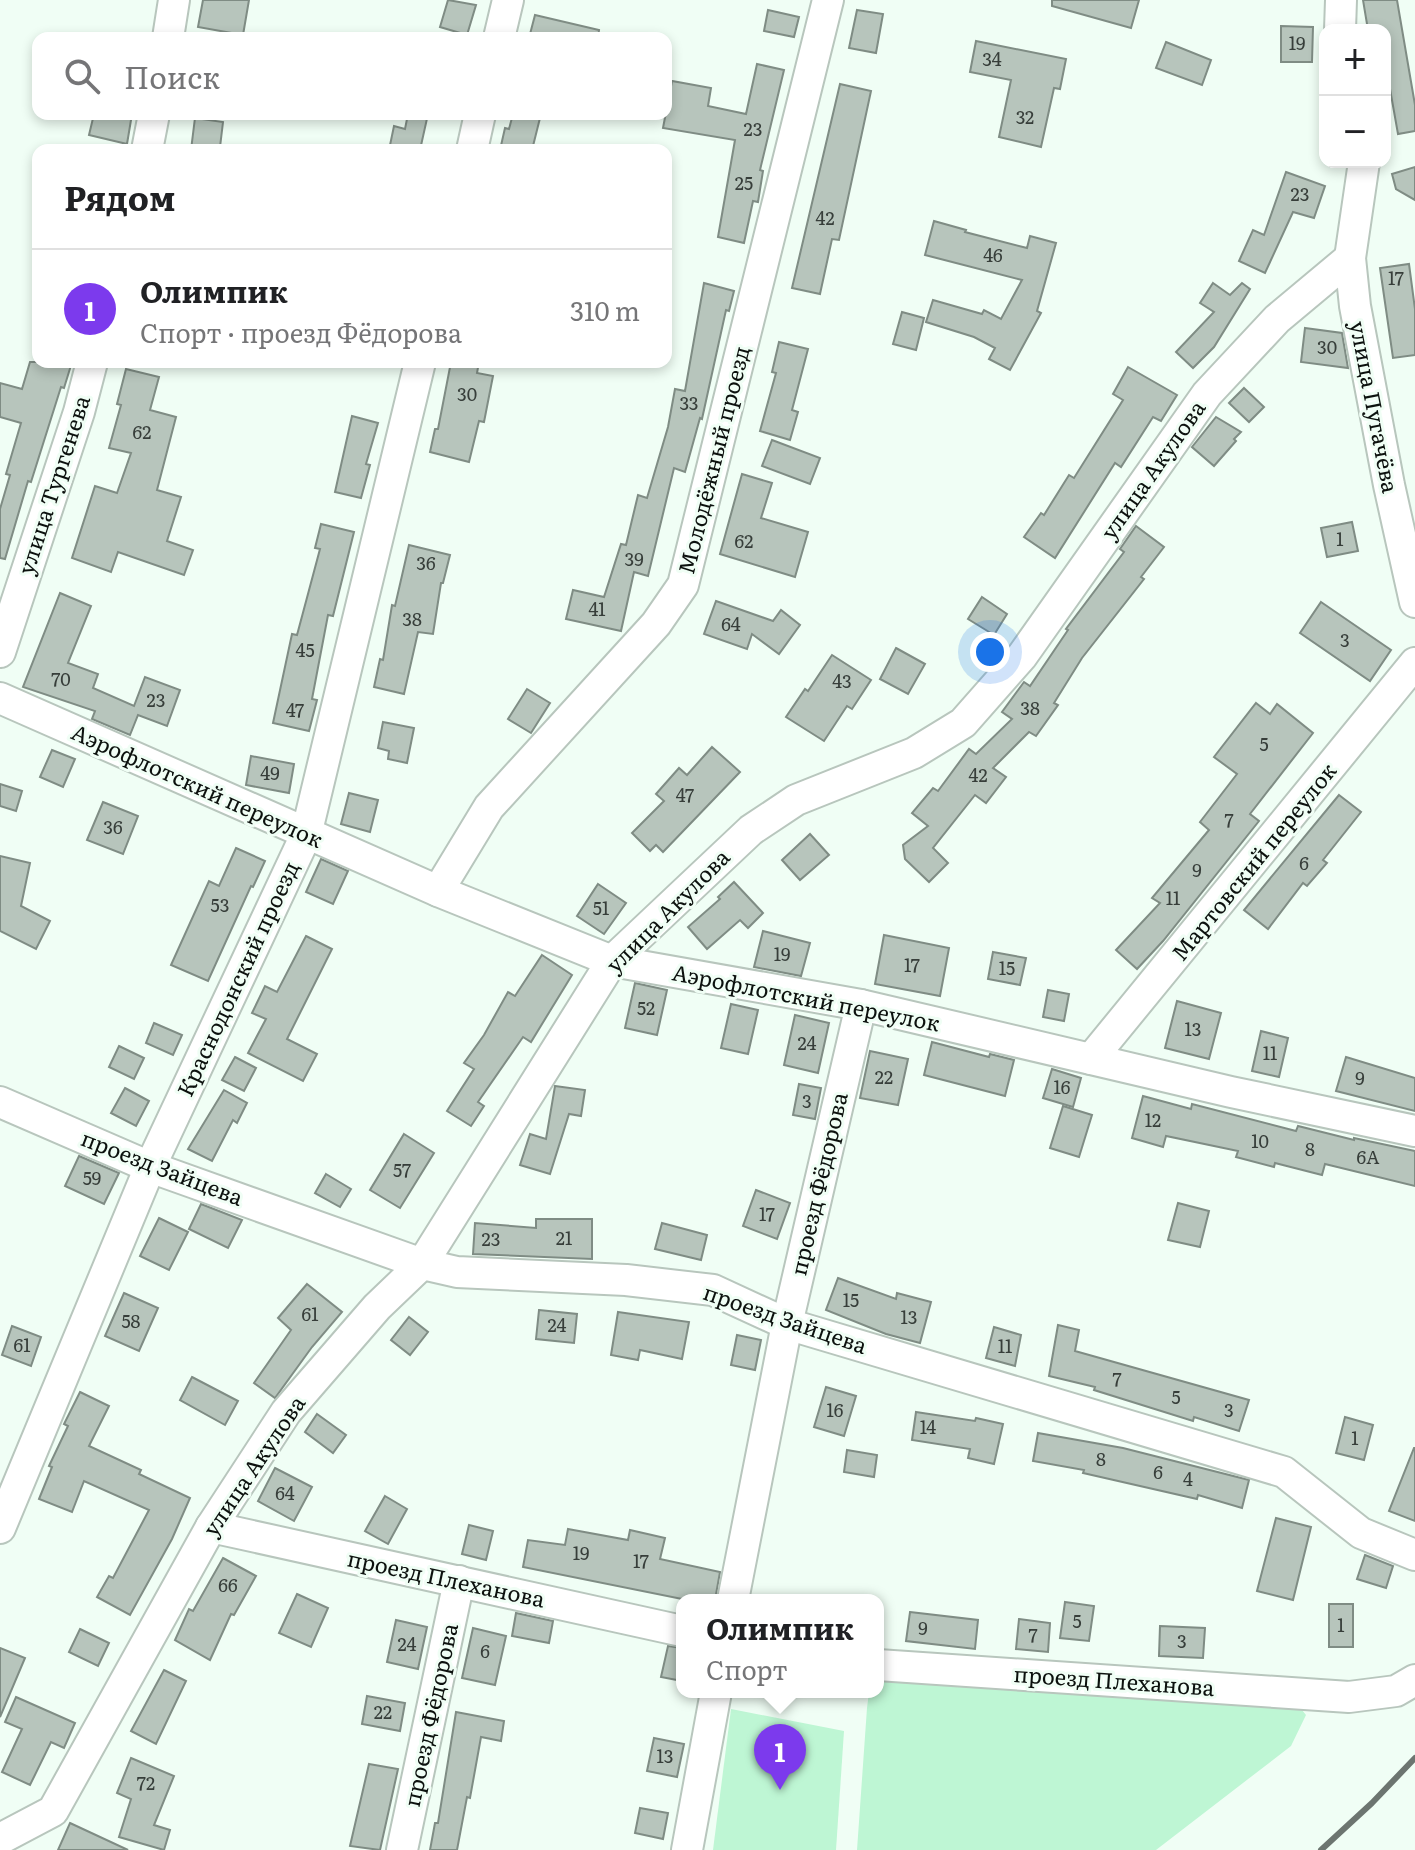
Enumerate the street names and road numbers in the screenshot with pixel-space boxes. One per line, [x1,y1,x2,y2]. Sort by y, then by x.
street label: улица Пугачёва [1343,318,1408,496]
street label: Молодёжный проезд [668,342,757,577]
street label: улица Тургенева [8,391,97,578]
street label: улица Акулова [1091,393,1212,546]
street label: Аэрофлотский переулок [67,714,329,855]
street label: Мартовский переулок [1162,755,1343,967]
street label: улица Акулова [597,840,737,979]
street label: Краснодонский проезд [167,855,306,1102]
street label: Аэрофлотский переулок [670,954,943,1039]
street label: проезд Фёдорова [780,1089,855,1279]
street label: проезд Зайцева [77,1120,249,1213]
street label: проезд Зайцева [699,1274,872,1361]
street label: улица Акулова [193,1388,312,1542]
street label: проезд Плеханова [344,1540,548,1615]
street label: проезд Фёдорова [394,1620,465,1810]
street label: проезд Плеханова [1013,1656,1216,1703]

